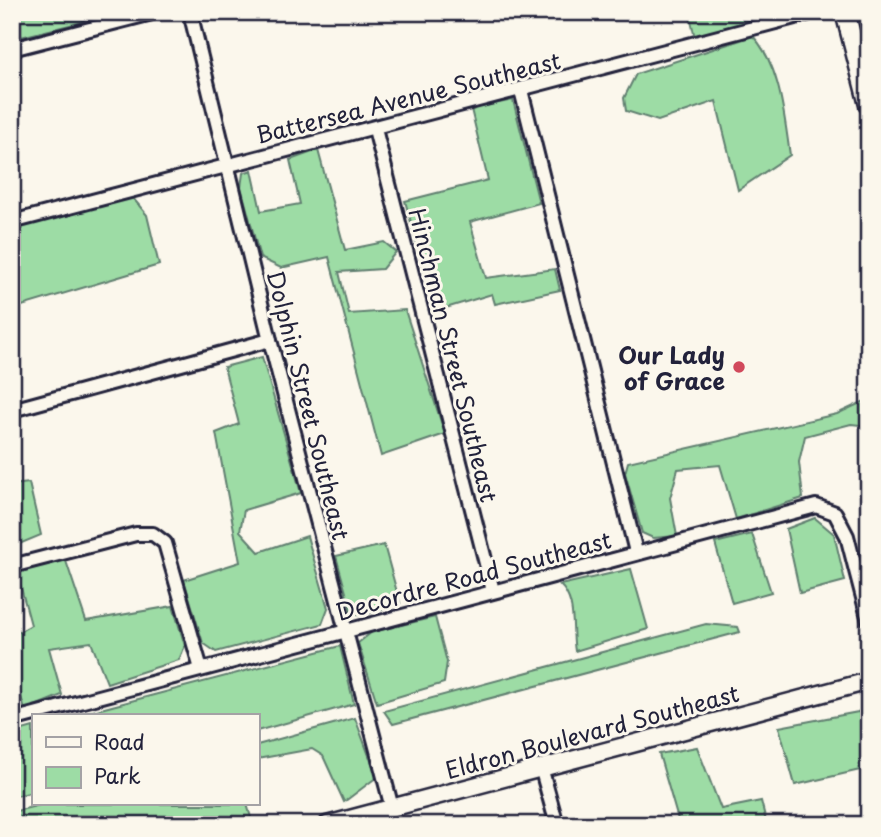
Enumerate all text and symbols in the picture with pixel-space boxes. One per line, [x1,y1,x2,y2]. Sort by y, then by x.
street label: Battersea Avenue Southeast [252,42,564,152]
street label: Hinchman Street Southeast [400,204,508,506]
street label: Dolphin Street Southeast [259,266,359,544]
place label: Our Lady of Grace [618,337,726,398]
marker: Our Lady of Grace [731,359,747,375]
street label: Decordre Road Southeast [331,521,615,629]
street label: Eldron Boulevard Southeast [441,675,743,787]
legend [32,714,259,806]
text: Road [94,725,145,757]
text: Park [94,759,141,791]

